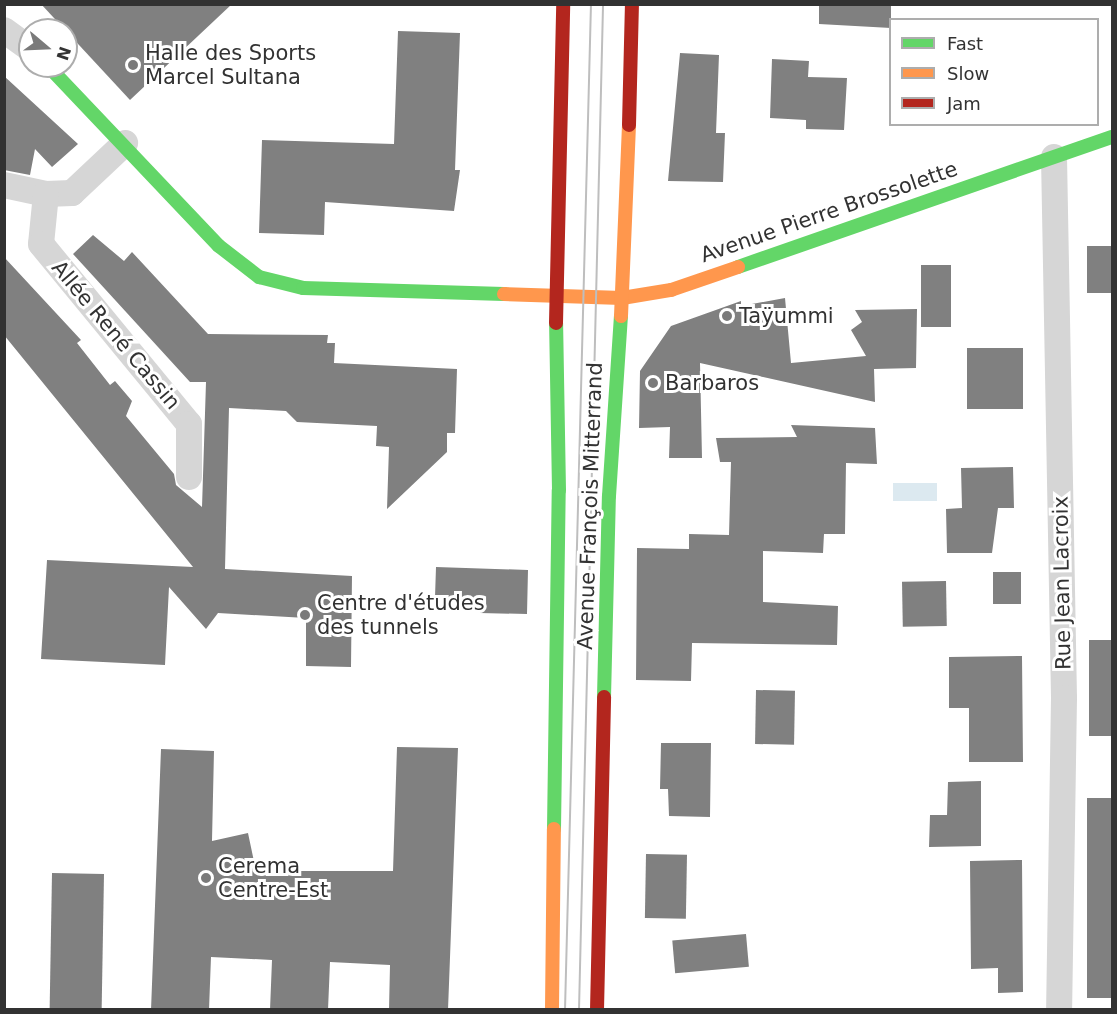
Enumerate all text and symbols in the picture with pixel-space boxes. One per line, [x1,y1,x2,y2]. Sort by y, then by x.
north arrow [18,18,78,78]
legend [889,18,1099,126]
text: Fast [947,33,983,54]
place label: Halle des Sports Marcel Sultana [145,40,316,90]
text: N [52,44,75,63]
marker: Halle des Sports Marcel Sultana [126,58,140,72]
text: Slow [947,63,989,84]
text: Jam [947,93,981,114]
street label: Avenue Pierre Brossolette [697,156,961,268]
street label: Allée René Cassin [46,255,186,415]
place label: Taÿummi [739,303,834,329]
marker: Taÿummi [720,309,734,323]
street label: Avenue François Mitterrand [572,362,608,650]
place label: Barbaros [665,370,759,396]
marker: Barbaros [646,376,660,390]
street label: Rue Jean Lacroix [1048,496,1076,670]
place label: Centre d'études des tunnels [317,590,485,640]
marker: Centre d'études des tunnels [298,608,312,622]
place label: Cerema Centre-Est [218,853,328,903]
marker: Cerema Centre-Est [199,871,213,885]

